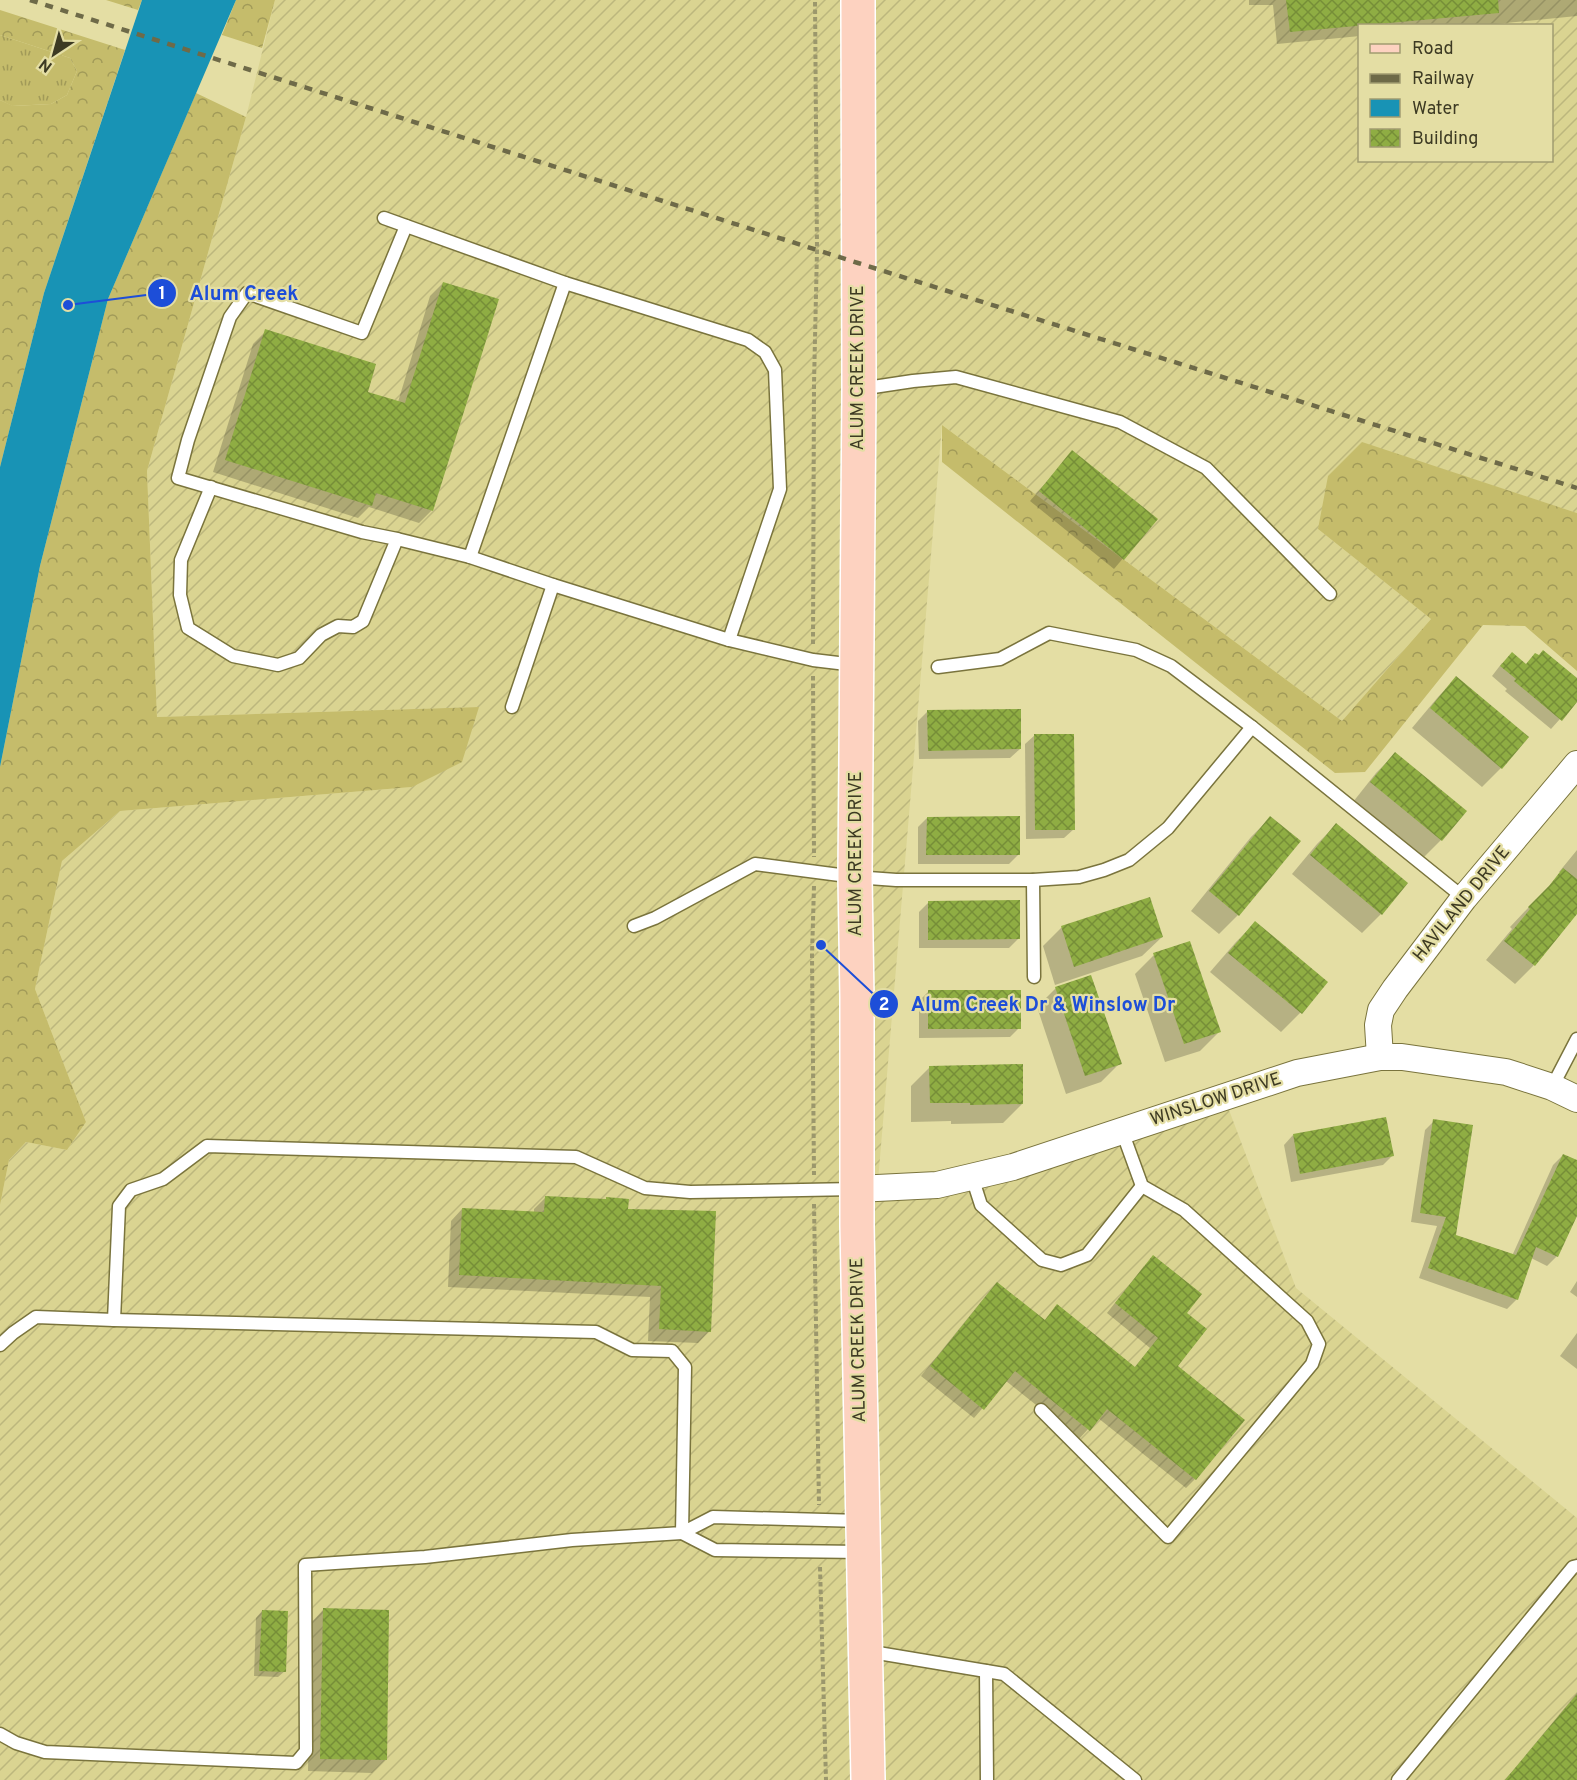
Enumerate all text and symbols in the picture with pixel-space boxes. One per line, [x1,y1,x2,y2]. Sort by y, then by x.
north arrow [24,24,84,84]
legend [1358,24,1553,162]
text: Road [1412,38,1454,61]
text: N [36,53,57,76]
text: Railway [1412,68,1474,91]
text: Water [1412,98,1459,121]
text: Building [1412,128,1478,151]
callout: Alum Creek [147,274,310,312]
text: Alum Creek [190,282,298,308]
text: 1 [158,283,166,306]
street label: ALUM CREEK DRIVE [847,285,870,451]
street label: ALUM CREEK DRIVE [845,771,868,937]
street label: HAVILAND DRIVE [1408,841,1516,967]
callout: Alum Creek Dr & Winslow Dr [869,985,1187,1023]
text: Alum Creek Dr & Winslow Dr [911,993,1176,1019]
text: 2 [878,994,890,1017]
street label: WINSLOW DRIVE [1148,1068,1284,1132]
street label: ALUM CREEK DRIVE [846,1257,872,1423]

